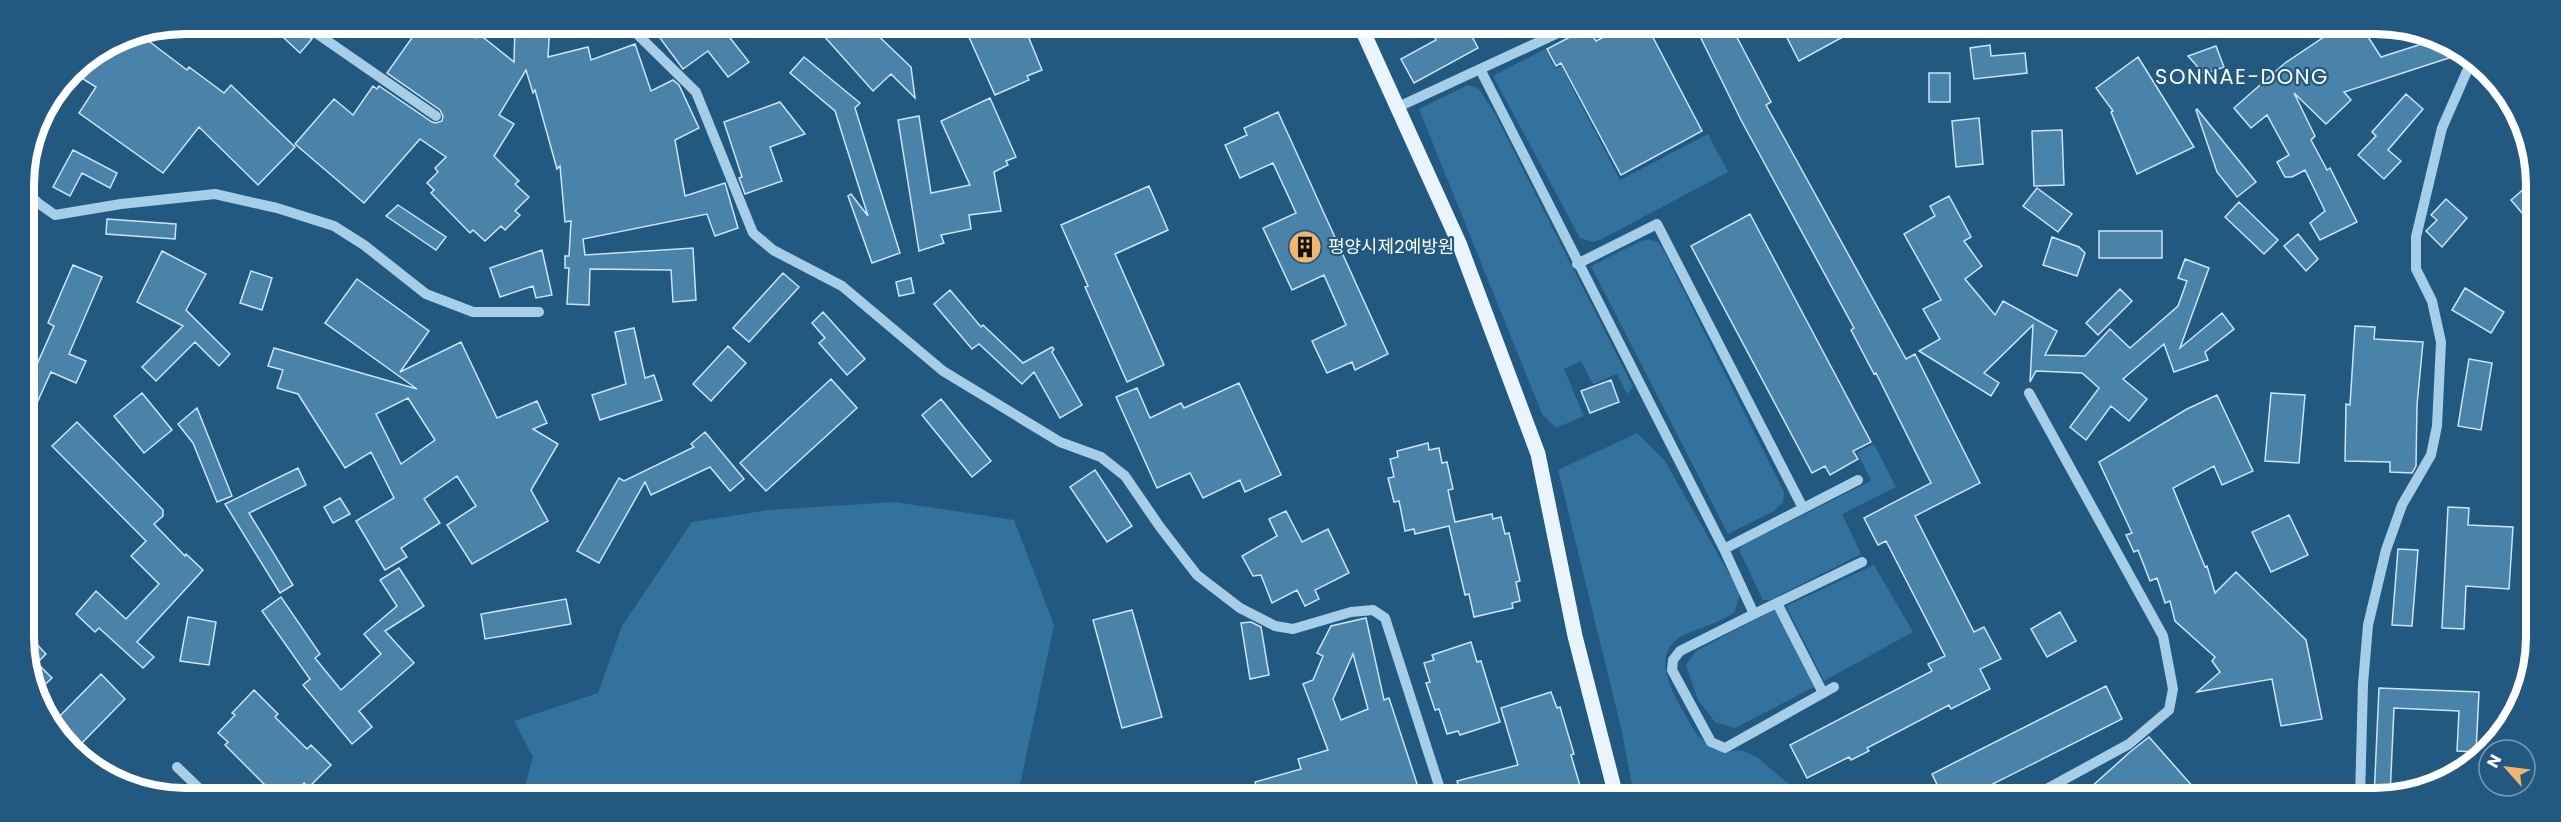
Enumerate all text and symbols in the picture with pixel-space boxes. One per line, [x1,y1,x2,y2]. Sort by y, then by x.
district label: SONNAE-DONG [2155,62,2329,91]
building icon: 평양시제2예방원 [1287,229,1323,265]
place label: 평양시제2예방원 [1328,234,1454,259]
north arrow [2477,738,2537,798]
text: N [2481,750,2507,772]

